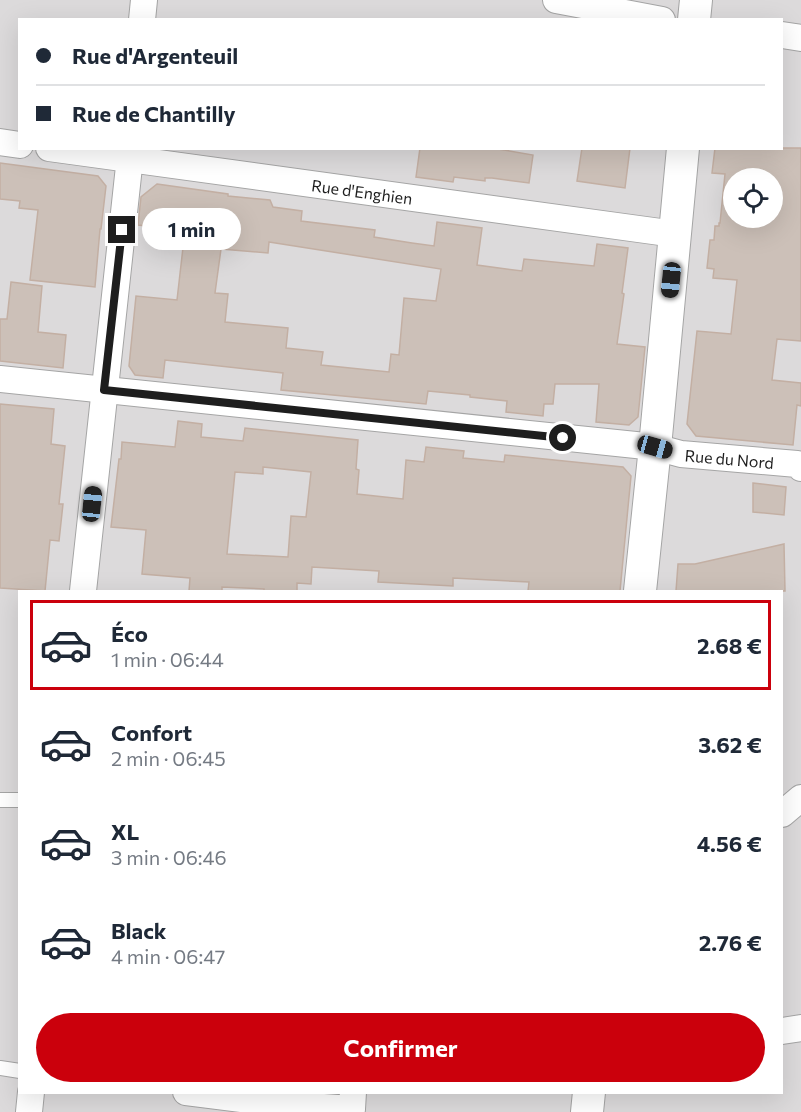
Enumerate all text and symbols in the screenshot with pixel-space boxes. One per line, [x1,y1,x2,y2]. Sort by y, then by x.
text: Rue d'Argenteuil [72,42,238,69]
text: Rue de Chantilly [72,100,236,127]
map controls [723,168,783,228]
button: locate [723,168,783,228]
street label: Rue d'Enghien [310,175,414,207]
callout: 1 min [143,209,242,251]
route end [108,216,135,243]
text: 1 min [168,217,215,241]
car [660,261,682,299]
route start [549,424,576,451]
car [635,433,675,461]
street label: Rue du Nord [684,445,775,471]
car [81,485,103,523]
icon: car [39,618,93,672]
text: Éco [111,620,148,647]
text: 2.68 € [697,632,762,659]
text: 1 min · 06:44 [111,647,224,671]
icon: car [39,717,93,771]
text: Confort [111,719,192,746]
text: 3.62 € [698,731,762,758]
text: 2 min · 06:45 [111,746,226,770]
icon: car [39,816,93,870]
text: XL [111,818,139,845]
text: 4.56 € [697,830,762,857]
text: 3 min · 06:46 [111,845,227,869]
icon: car [39,915,93,969]
text: Black [111,917,166,944]
text: 2.76 € [699,929,762,956]
text: 4 min · 06:47 [111,944,225,968]
button: Confirmer [36,1013,765,1082]

